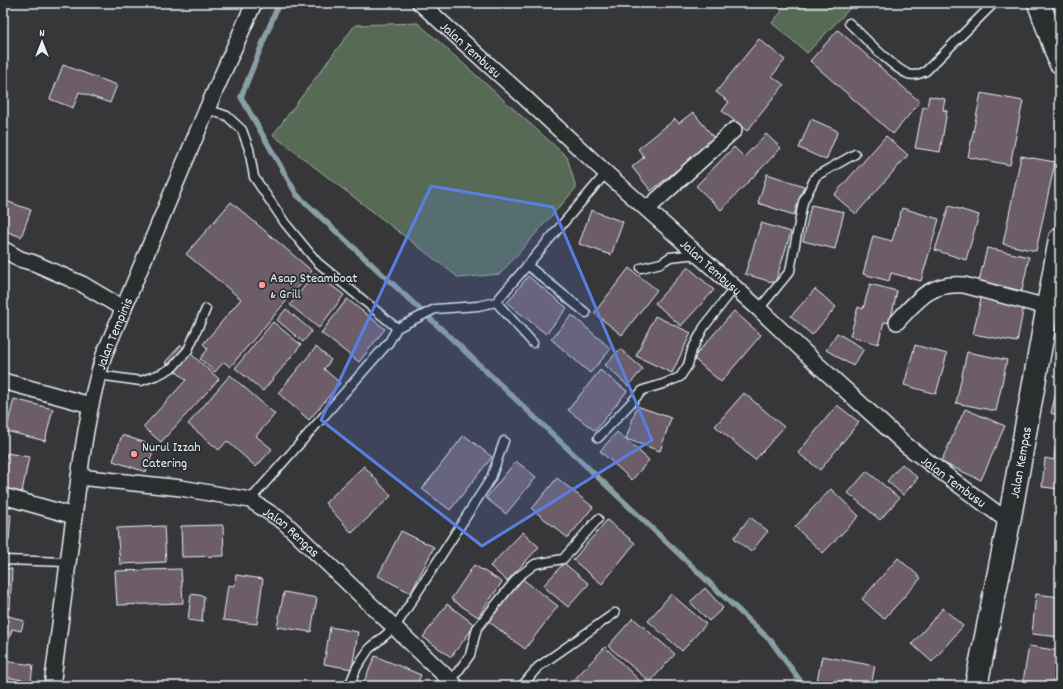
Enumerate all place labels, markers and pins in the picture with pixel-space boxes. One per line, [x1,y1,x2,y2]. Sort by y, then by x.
place label: Asap Steamboat & Grill [270,269,357,305]
marker: Asap Steamboat & Grill [257,280,267,290]
place label: Nurul Izzah Catering [142,438,201,474]
marker: Nurul Izzah Catering [129,449,139,459]

